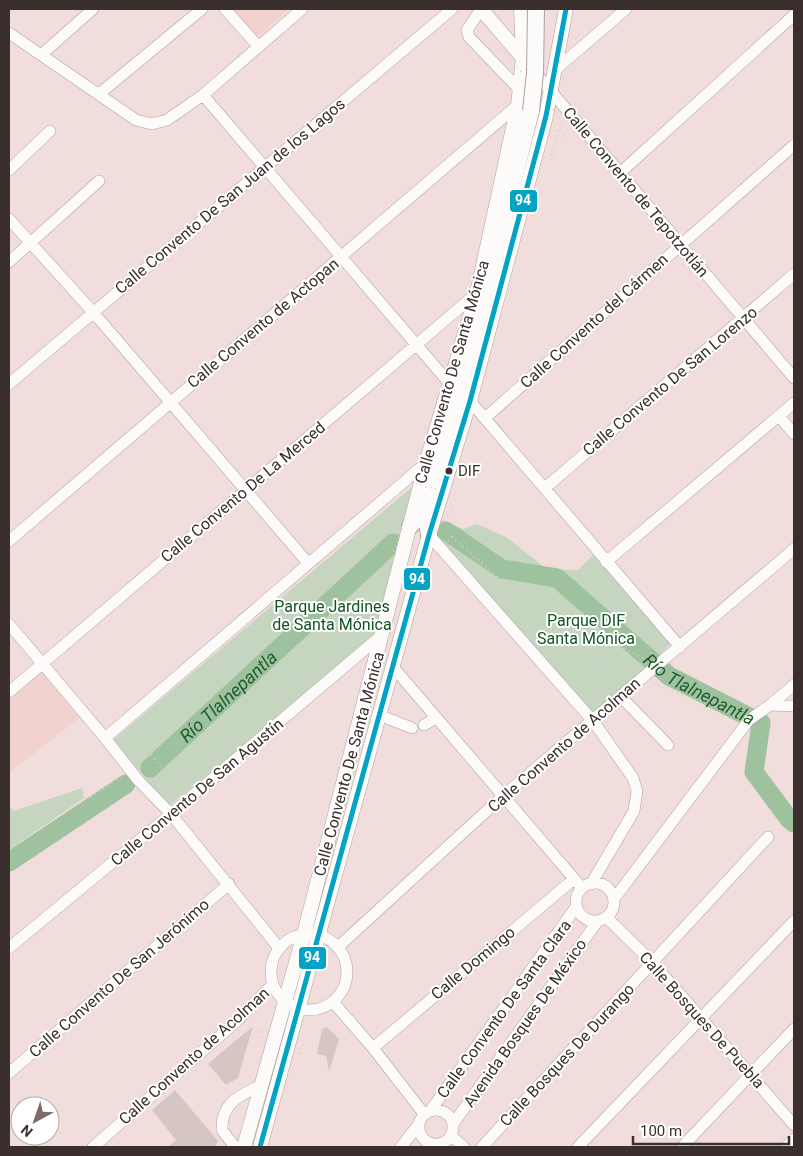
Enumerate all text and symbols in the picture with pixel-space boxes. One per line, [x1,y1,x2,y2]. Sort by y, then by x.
street label: Calle Convento De San Juan de los Lagos [111,94,349,298]
street label: Calle Convento de Tepotzotlán [559,103,713,281]
line badge: 94 [509,189,538,213]
text: 94 [515,192,531,208]
street label: Calle Convento del Cármen [516,250,672,392]
street label: Calle Convento de Actopan [183,254,343,392]
street label: Calle Convento De Santa Mónica [411,258,493,486]
street label: Calle Convento De San Lorenzo [579,302,761,460]
street label: Calle Convento De La Merced [157,418,329,566]
place label: DIF [458,462,480,480]
marker: DIF [444,466,454,476]
line badge: 94 [403,567,431,591]
text: 94 [409,571,425,587]
park label: Parque Jardines de Santa Mónica [272,597,392,634]
park label: Parque DIF Santa Mónica [537,611,635,648]
water label: Río Tlalnepantla [175,646,281,746]
water label: Río Tlalnepantla [640,649,759,729]
street label: Calle Convento De Santa Mónica [310,650,388,878]
street label: Calle Convento de Acolman [484,674,644,816]
street label: Calle Convento De San Agustín [107,714,287,870]
street label: Calle Convento De San Jerónimo [25,895,213,1061]
street label: Calle Convento De Santa Clara [433,916,575,1102]
street label: Calle Domingo [427,922,519,1004]
street label: Avenida Bosques De México [459,935,591,1111]
line badge: 94 [298,946,327,970]
street label: Calle Bosques De Puebla [636,948,768,1092]
text: 94 [304,949,320,965]
street label: Calle Bosques De Durango [496,980,638,1130]
street label: Calle Convento de Acolman [115,983,273,1129]
north arrow [10,1096,60,1146]
scale bar [633,1114,789,1146]
text: N [18,1122,36,1140]
text: 100 m [640,1122,682,1140]

